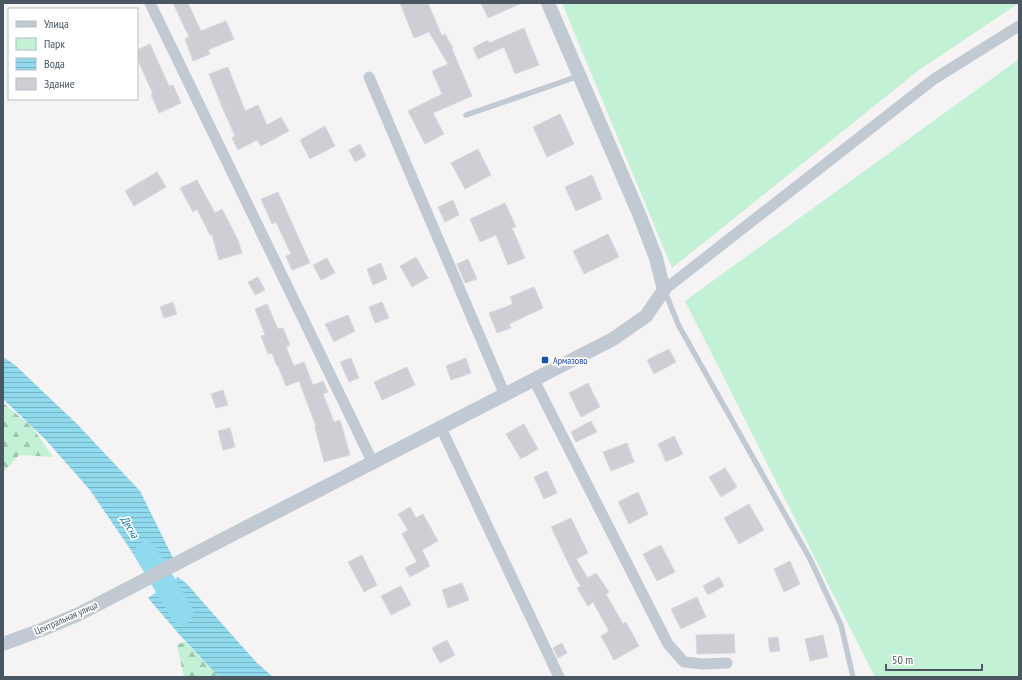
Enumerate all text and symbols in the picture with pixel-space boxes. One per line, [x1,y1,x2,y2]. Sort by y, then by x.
legend [8,8,138,100]
text: Улица [44,16,69,31]
text: Парк [44,36,65,51]
text: Вода [44,56,65,71]
text: Здание [44,76,75,91]
place label: Армазово [553,354,587,367]
marker: Армазово [540,355,550,365]
water label: Десна [117,513,142,541]
street label: Центральная улица [32,598,100,638]
scale bar [886,646,982,672]
text: 50 m [892,652,913,667]

